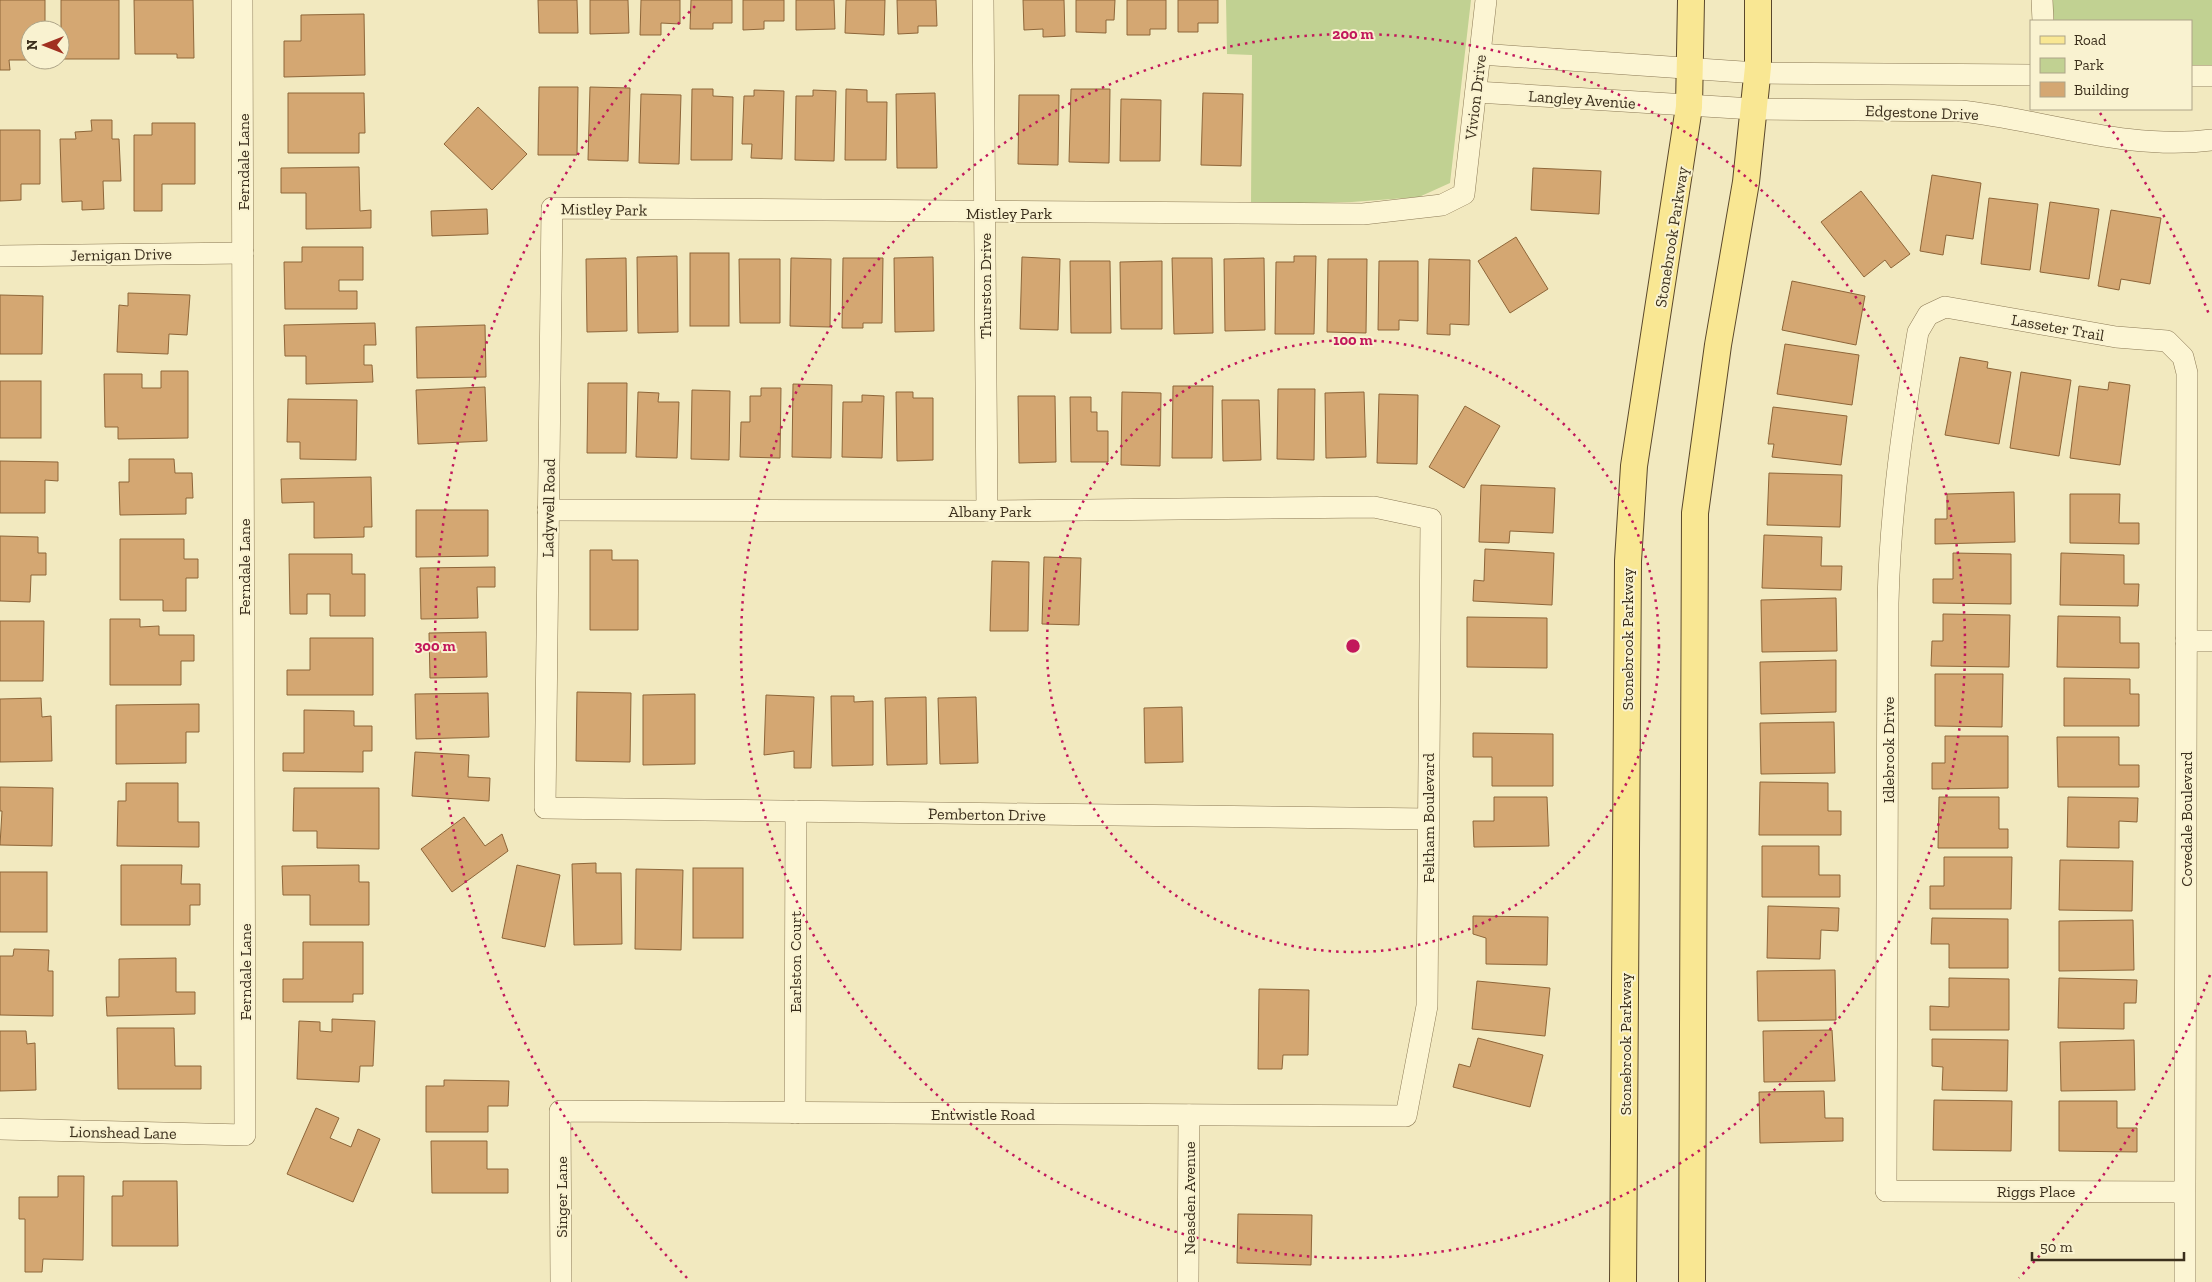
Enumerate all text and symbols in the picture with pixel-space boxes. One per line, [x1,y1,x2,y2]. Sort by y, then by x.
north arrow [20,20,70,70]
legend [2030,20,2192,110]
text: 200 m [1332,25,1374,43]
text: Road [2074,31,2107,49]
text: N [24,39,41,50]
street label: Vivion Drive [1461,53,1490,142]
text: Park [2074,56,2104,74]
text: Building [2074,81,2129,99]
street label: Langley Avenue [1528,86,1636,113]
street label: Edgestone Drive [1865,101,1979,124]
street label: Ferndale Lane [234,113,253,211]
street label: Stonebrook Parkway [1651,164,1692,309]
street label: Mistley Park [561,199,648,220]
street label: Mistley Park [966,204,1053,223]
street label: Thurston Drive [976,233,995,339]
street label: Jernigan Drive [70,244,172,265]
street label: Lasseter Trail [2010,310,2106,345]
text: 100 m [1333,331,1373,349]
street label: Ladywell Road [538,458,559,558]
street label: Albany Park [949,502,1032,521]
street label: Ferndale Lane [235,518,254,616]
street label: Stonebrook Parkway [1618,567,1637,710]
text: 300 m [414,637,456,655]
centre of rings [1344,637,1362,655]
street label: Idlebrook Drive [1879,697,1898,803]
street label: Covedale Boulevard [2177,751,2196,887]
street label: Feltham Boulevard [1419,753,1438,883]
street label: Pemberton Drive [928,804,1046,825]
street label: Earlston Court [786,911,805,1013]
street label: Ferndale Lane [236,923,255,1021]
street label: Stonebrook Parkway [1616,972,1635,1115]
street label: Entwistle Road [931,1105,1035,1124]
street label: Lionshead Lane [69,1122,177,1143]
street label: Neasden Avenue [1180,1141,1199,1255]
street label: Singer Lane [552,1156,571,1238]
street label: Riggs Place [1997,1182,2075,1201]
scale bar [2032,1230,2184,1262]
text: 50 m [2040,1238,2073,1256]

